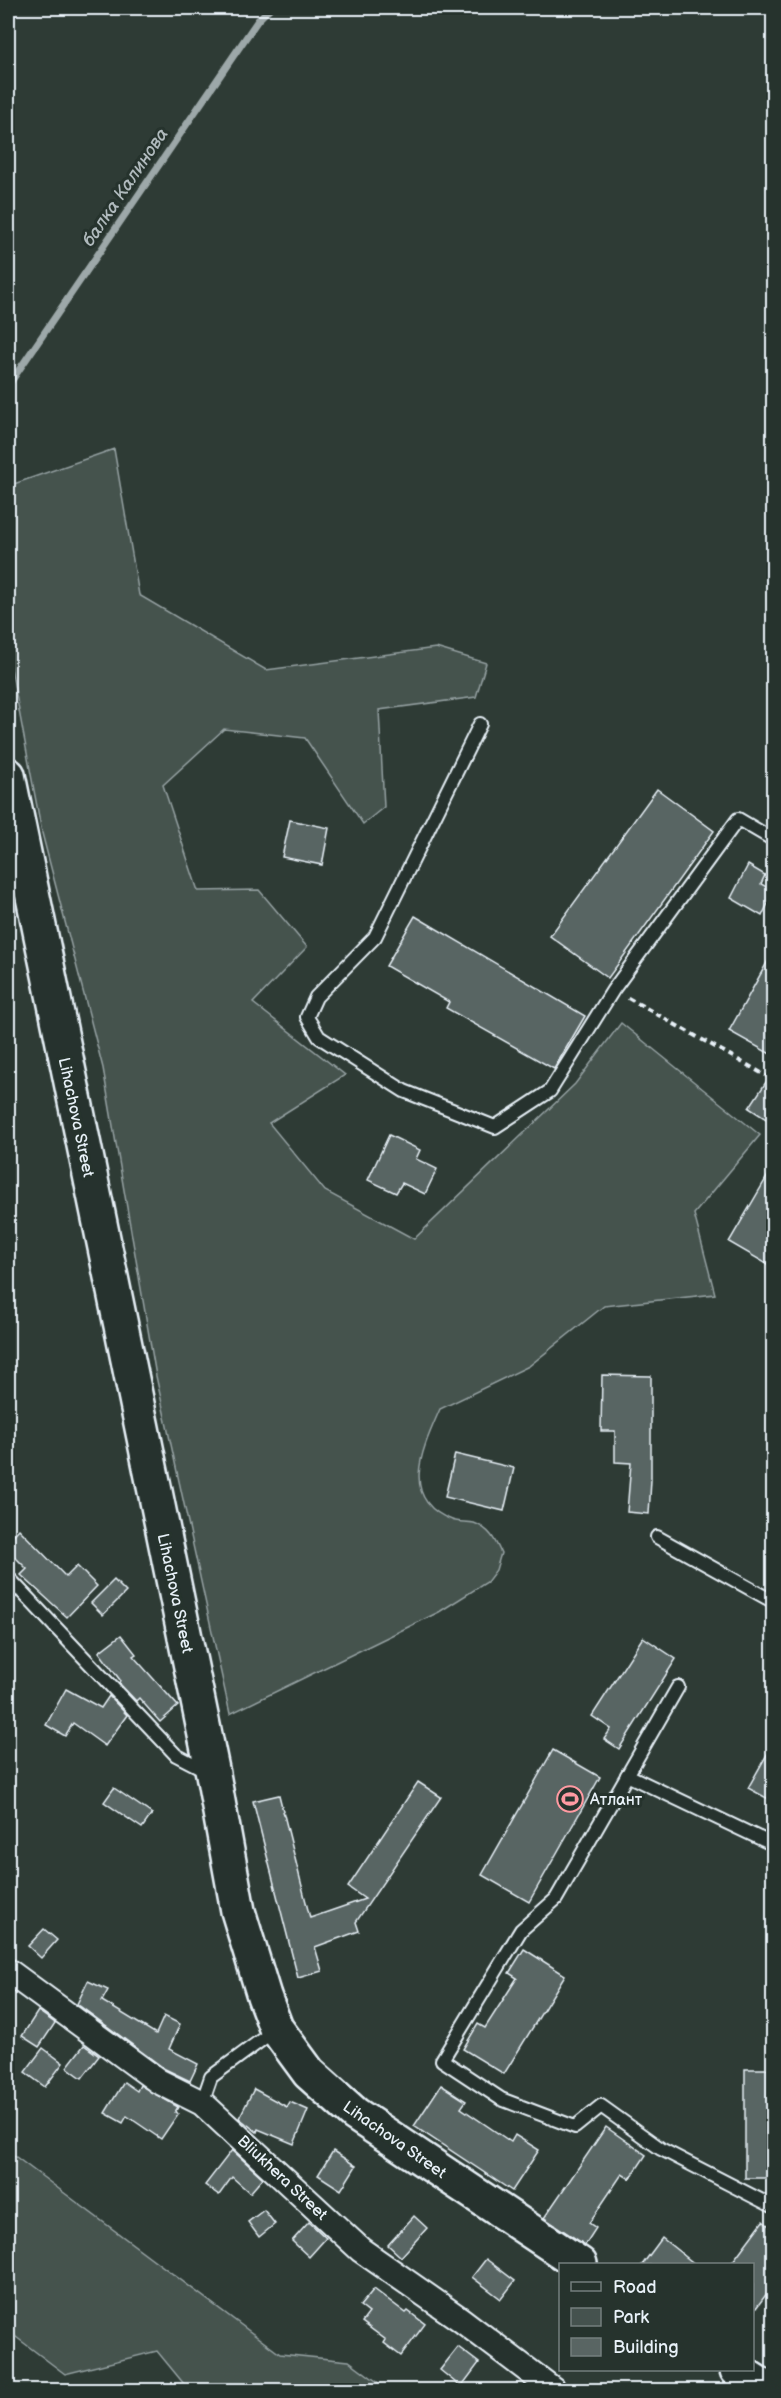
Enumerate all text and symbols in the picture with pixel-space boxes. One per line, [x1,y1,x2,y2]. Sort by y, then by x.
water label: балка Калинова [78,124,173,250]
street label: Lihachova Street [54,1056,97,1179]
street label: Lihachova Street [153,1532,196,1655]
sports icon: Атлант [555,1784,585,1814]
place label: Атлант [589,1791,643,1810]
street label: Lihachova Street [339,2098,450,2183]
street label: Bliukhera Street [233,2132,331,2225]
legend [559,2263,754,2371]
text: Road [613,2277,657,2298]
text: Park [613,2307,649,2328]
text: Building [613,2337,679,2358]

